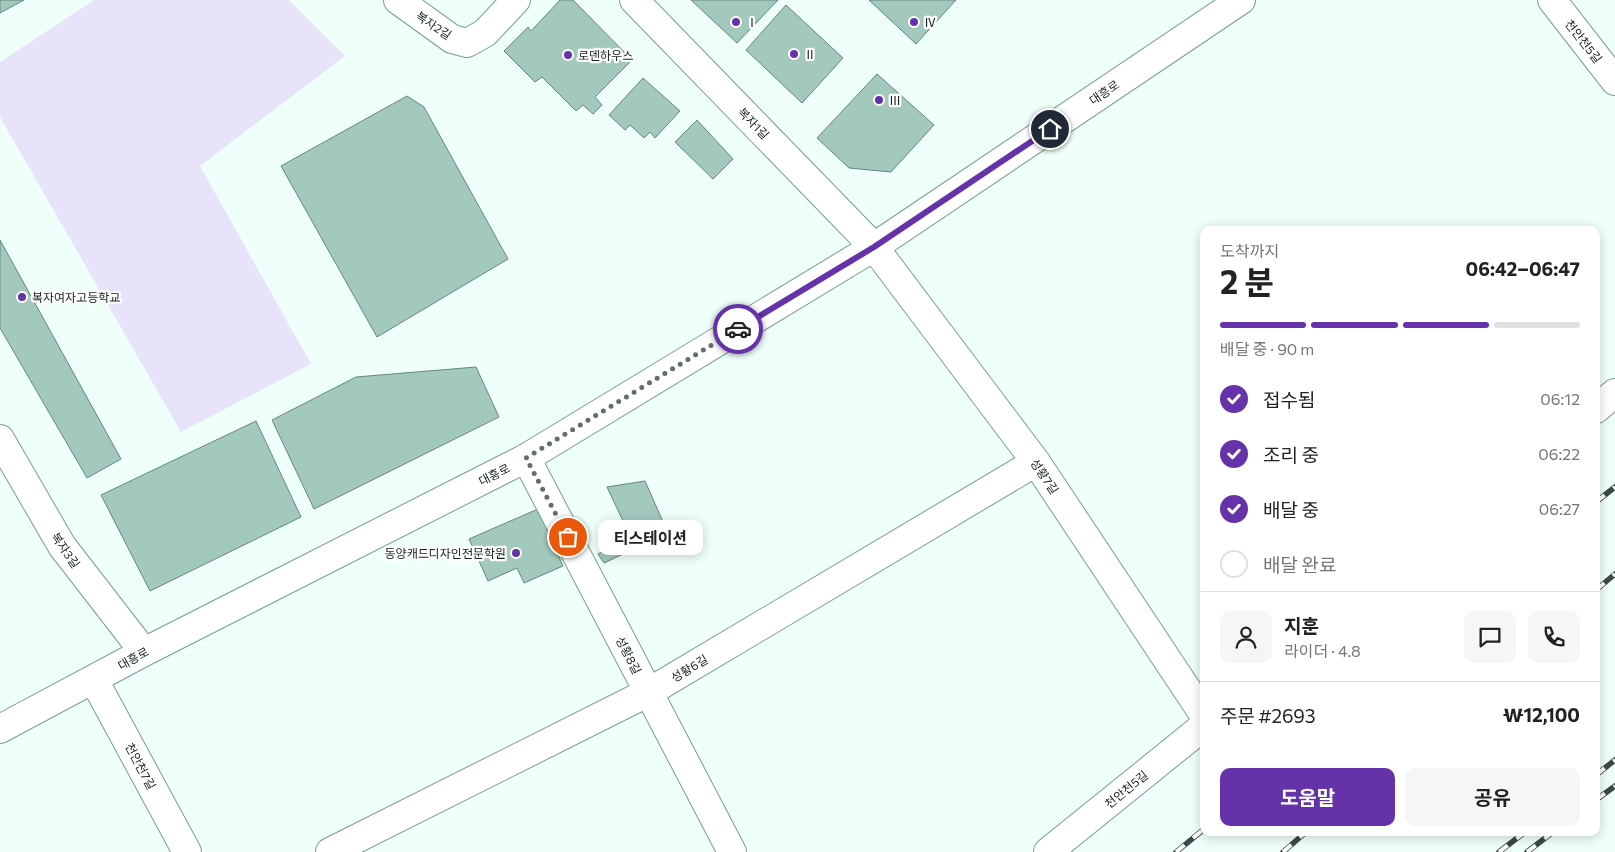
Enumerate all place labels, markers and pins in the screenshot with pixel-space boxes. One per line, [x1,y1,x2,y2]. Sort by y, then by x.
place label: Ⅰ [746,15,758,29]
place label: Ⅳ [924,15,936,29]
marker: Ⅰ [730,16,742,28]
marker: Ⅳ [908,16,920,28]
place label: Ⅱ [804,47,816,61]
place label: 로덴하우스 [578,48,633,62]
marker: Ⅱ [788,48,800,60]
marker: 로덴하우스 [562,49,574,61]
place label: Ⅲ [889,93,901,107]
marker: Ⅲ [873,94,885,106]
pin [1029,108,1071,150]
place label: 복자여자고등학교 [32,290,120,304]
marker: 복자여자고등학교 [16,291,28,303]
pin [547,516,589,558]
callout: 티스테이션 [598,520,703,554]
place label: 동양캐드디자인전문학원 [385,546,506,560]
marker: 동양캐드디자인전문학원 [510,547,522,559]

